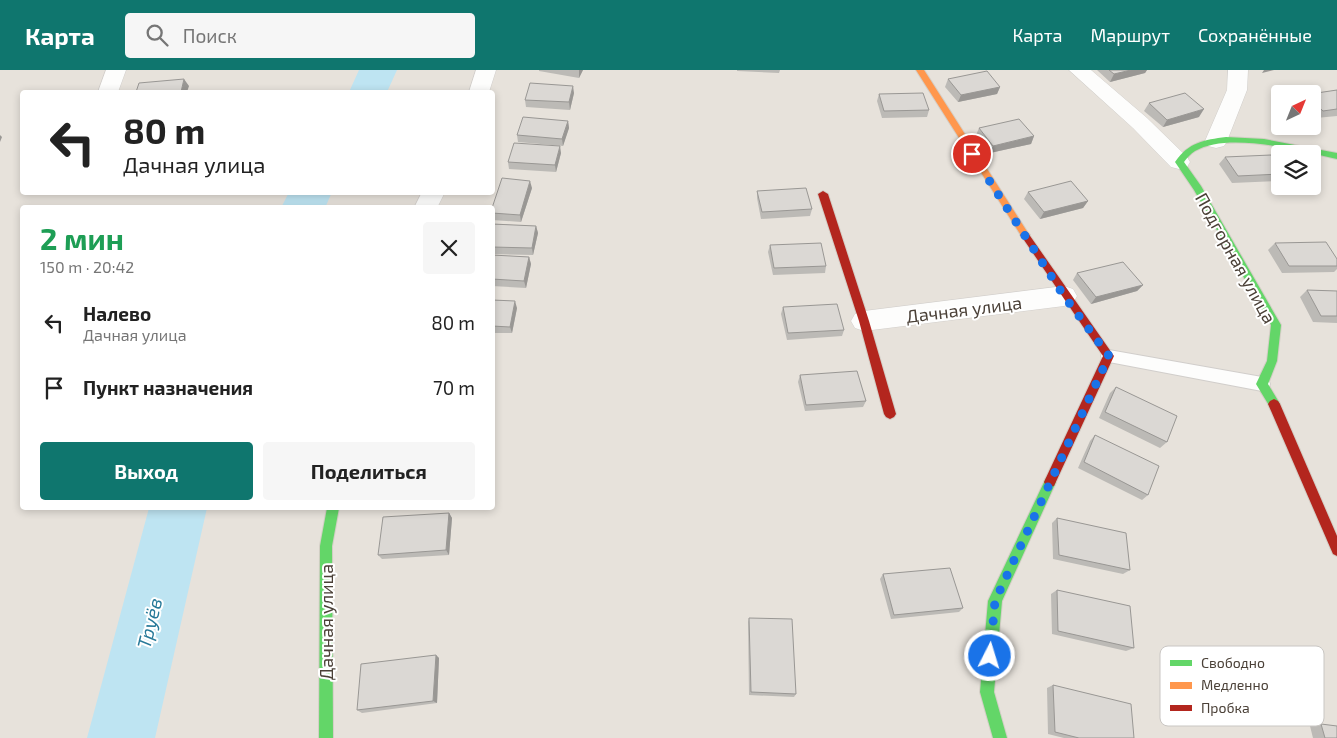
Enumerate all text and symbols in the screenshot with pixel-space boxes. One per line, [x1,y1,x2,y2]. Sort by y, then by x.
search box [125,13,475,58]
text: Карта [25,21,95,50]
icon: search [143,21,171,49]
text: Поиск [183,24,237,47]
text: Карта [1012,24,1062,46]
text: Маршрут [1090,24,1170,46]
text: Сохранённые [1198,24,1312,46]
north arrow [1271,85,1321,135]
map controls [1271,85,1321,195]
text: 80 m [123,109,205,151]
icon: left [40,110,105,175]
pin [951,133,993,175]
icon: arrive [958,140,986,168]
button: layers [1271,145,1321,195]
text: Дачная улица [123,151,265,177]
street label: Подгорная улица [1191,189,1281,327]
text: 2 мин [40,220,124,256]
button: close [423,222,475,274]
text: 150 m · 20:42 [40,257,134,276]
street label: Дачная улица [905,291,1023,327]
text: Налево [83,302,151,325]
icon: left [40,309,68,337]
text: 80 m [431,311,475,334]
text: Дачная улица [83,325,187,344]
icon: arrive [40,374,68,402]
text: Пункт назначения [83,376,253,399]
text: 70 m [433,376,475,399]
button: Выход [40,442,253,500]
button: Поделиться [263,442,475,500]
street label: Дачная улица [315,564,337,680]
water label: Труёв [132,595,166,651]
position arrow [963,629,1015,681]
legend [1160,646,1324,726]
text: Свободно [1201,654,1265,671]
text: Медленно [1201,676,1269,693]
text: Пробка [1201,699,1250,716]

